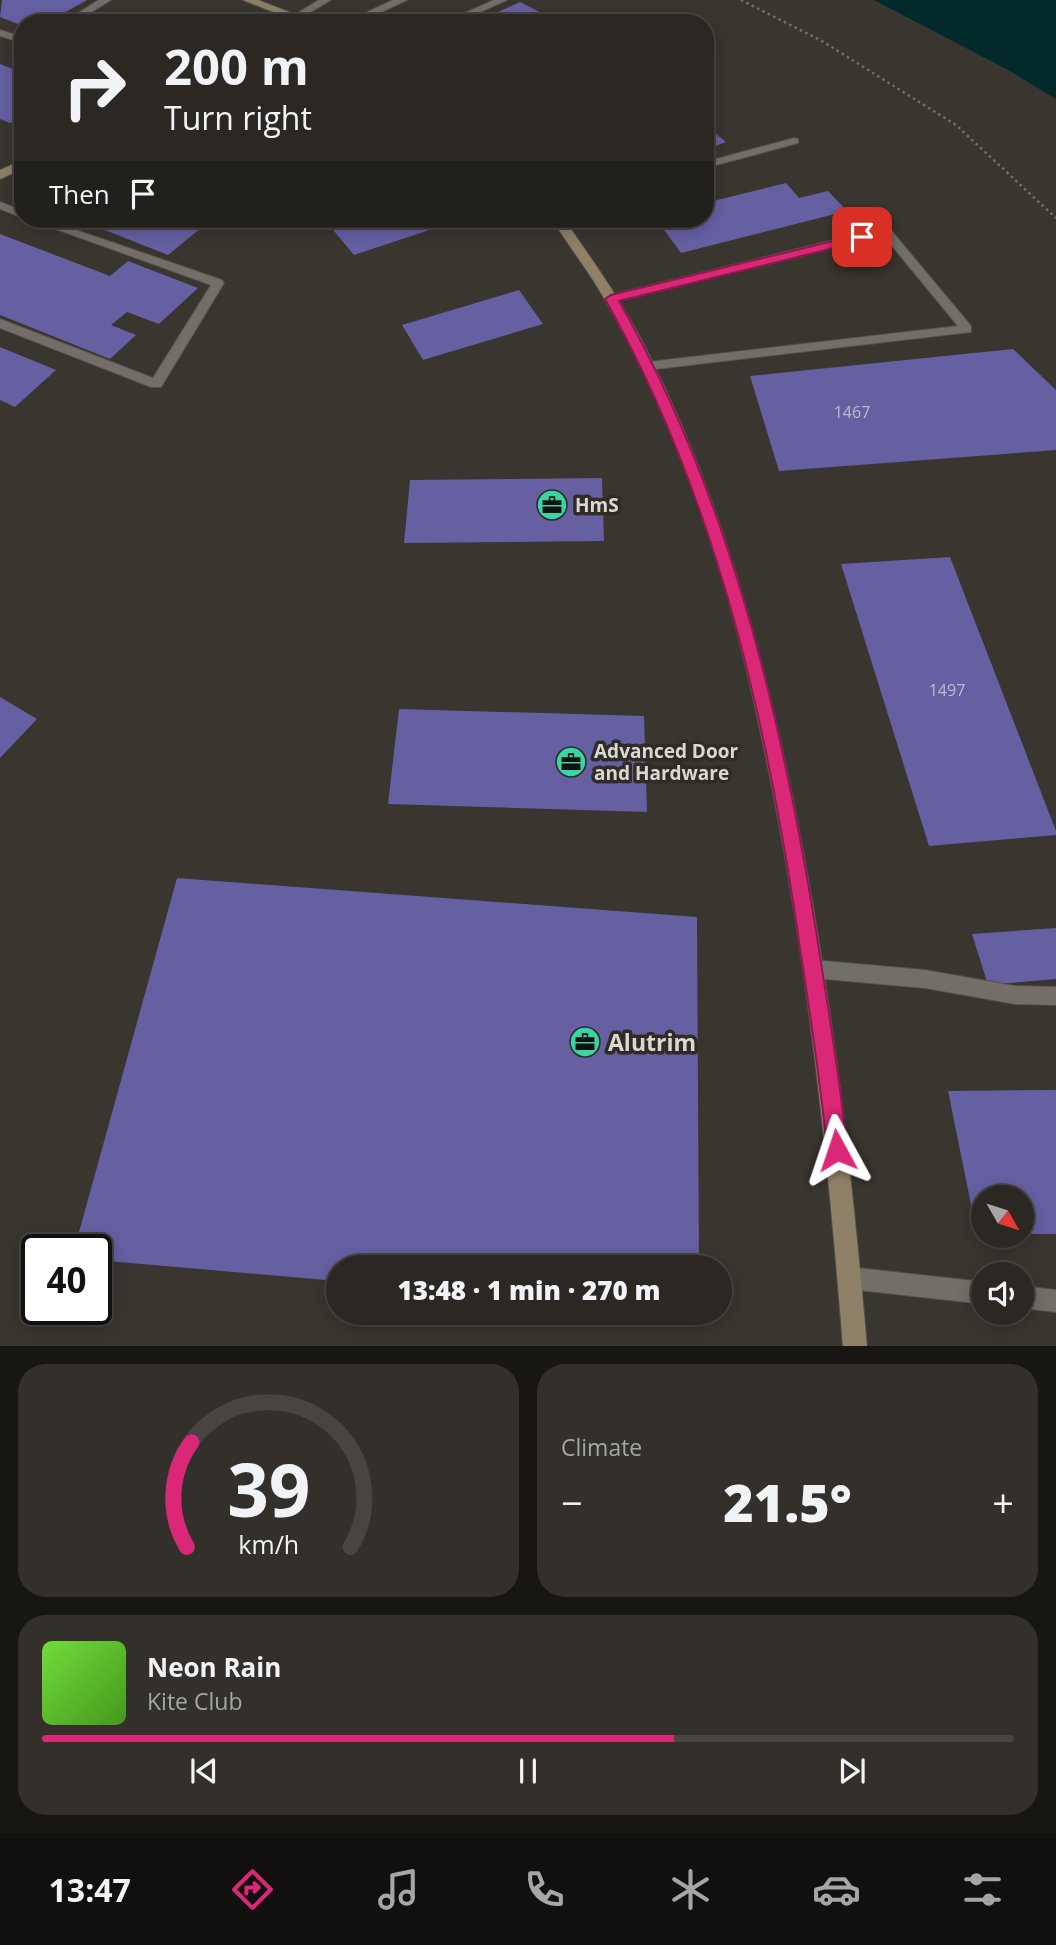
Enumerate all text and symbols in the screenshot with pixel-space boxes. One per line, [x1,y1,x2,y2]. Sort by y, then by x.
text: 200 m [164,33,309,99]
icon: right [49,42,140,133]
text: Turn right [164,96,312,139]
icon: arrive [124,175,162,213]
text: Then [49,176,110,212]
pin [832,207,892,267]
icon: arrive [843,218,881,256]
house number: 1467 [834,401,870,423]
office icon: HmS [535,488,569,522]
place label: HmS [575,492,619,518]
house number: 1497 [929,679,965,701]
place label: Advanced Door and Hardware [594,738,738,786]
office icon: Advanced Door and Hardware [554,745,588,779]
office icon: Alutrim [568,1025,602,1059]
place label: Alutrim [608,1026,696,1058]
position arrow [800,1113,874,1187]
north arrow [971,1185,1034,1248]
map controls [971,1185,1034,1325]
speed limit sign: 40 [21,1234,112,1325]
button: sound [971,1262,1034,1325]
text: 13:48 · 1 min · 270 m [398,1272,660,1308]
text: Climate [561,1431,642,1463]
text: 39 [227,1439,310,1538]
text: 21.5° [723,1466,852,1537]
text: − [561,1476,583,1528]
text: + [992,1476,1014,1528]
text: km/h [238,1526,299,1560]
text: Neon Rain [147,1649,281,1685]
text: Kite Club [147,1685,242,1717]
icon: previous [185,1752,223,1790]
icon: pause [509,1752,547,1790]
icon: next [833,1752,871,1790]
icon: directions [228,1865,277,1914]
icon: music [374,1865,423,1914]
icon: phone [520,1865,569,1914]
icon: climate [666,1865,715,1914]
icon: car [812,1865,861,1914]
icon: filters [958,1865,1007,1914]
text: 13:47 [49,1868,131,1911]

